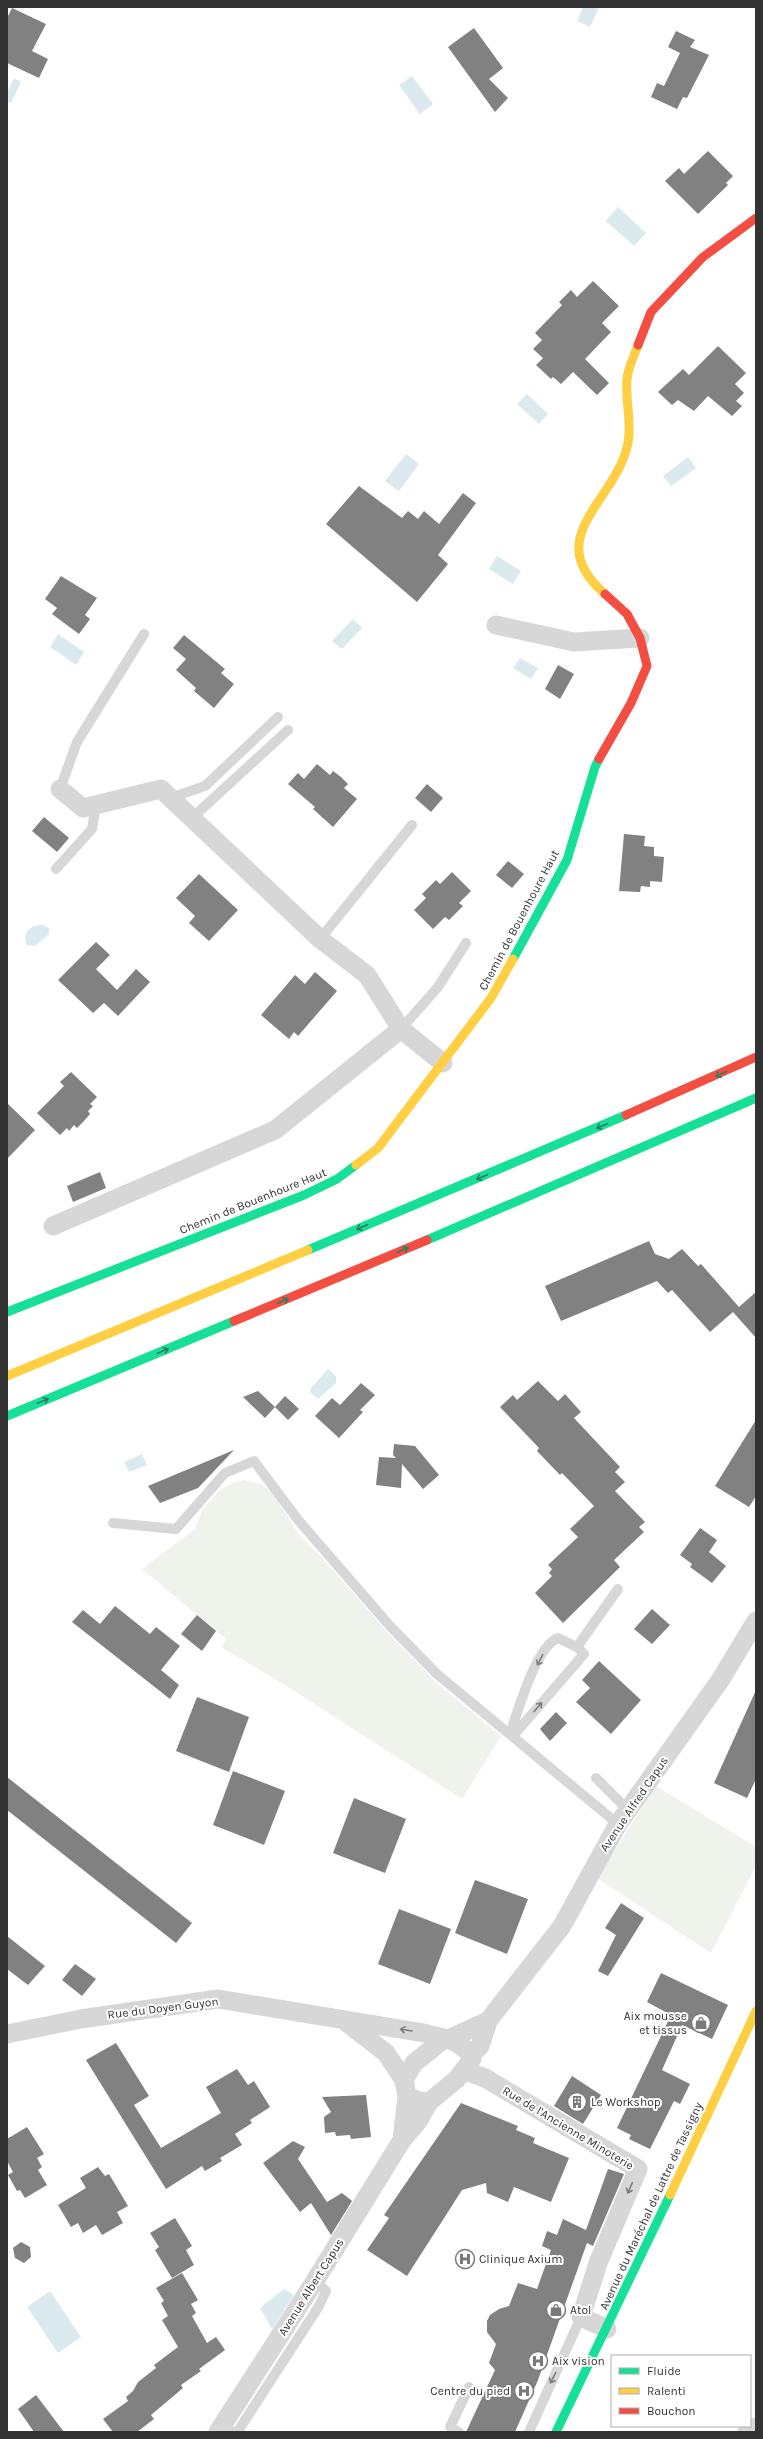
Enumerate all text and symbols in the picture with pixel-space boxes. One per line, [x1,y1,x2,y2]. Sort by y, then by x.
street label: Chemin de Bouenhoure Haut [476,847,562,993]
one-way arrow [715,1071,727,1078]
one-way arrow [596,1122,608,1130]
street label: Chemin de Bouenhoure Haut [177,1165,329,1237]
one-way arrow [476,1173,488,1181]
one-way arrow [357,1224,369,1232]
one-way arrow [396,1246,408,1254]
one-way arrow [276,1296,288,1304]
one-way arrow [156,1347,168,1354]
one-way arrow [37,1397,49,1404]
one-way arrow [536,1653,543,1665]
one-way arrow [534,1701,543,1712]
street label: Avenue Alfred Capus [597,1754,671,1854]
street label: Rue du Doyen Guyon [107,1994,219,2022]
place label: Aix mousse et tissus [624,2009,687,2037]
shop icon: Aix mousse et tissus [690,2012,712,2034]
one-way arrow [400,2026,413,2034]
street label: Rue de l'Ancienne Minoterie [500,2083,636,2173]
building icon: Le Workshop [566,2091,588,2113]
place label: Le Workshop [591,2095,661,2109]
street label: Avenue du Maréchal de Lattre de Tassigny [597,2100,706,2312]
one-way arrow [626,2181,633,2193]
street label: Avenue Albert Capus [275,2236,347,2338]
hospital icon: Clinique Axium [454,2248,476,2270]
place label: Clinique Axium [479,2252,563,2266]
shop icon: Atol [545,2299,567,2321]
place label: Atol [570,2303,591,2317]
hospital icon: Aix vision [527,2350,549,2372]
place label: Aix vision [552,2354,605,2368]
legend [611,2355,751,2427]
text: Fluide [647,2364,681,2378]
one-way arrow [549,2372,556,2384]
hospital icon: Centre du pied [513,2380,535,2402]
place label: Centre du pied [430,2384,510,2398]
text: Ralenti [647,2384,686,2398]
text: Bouchon [647,2404,696,2418]

